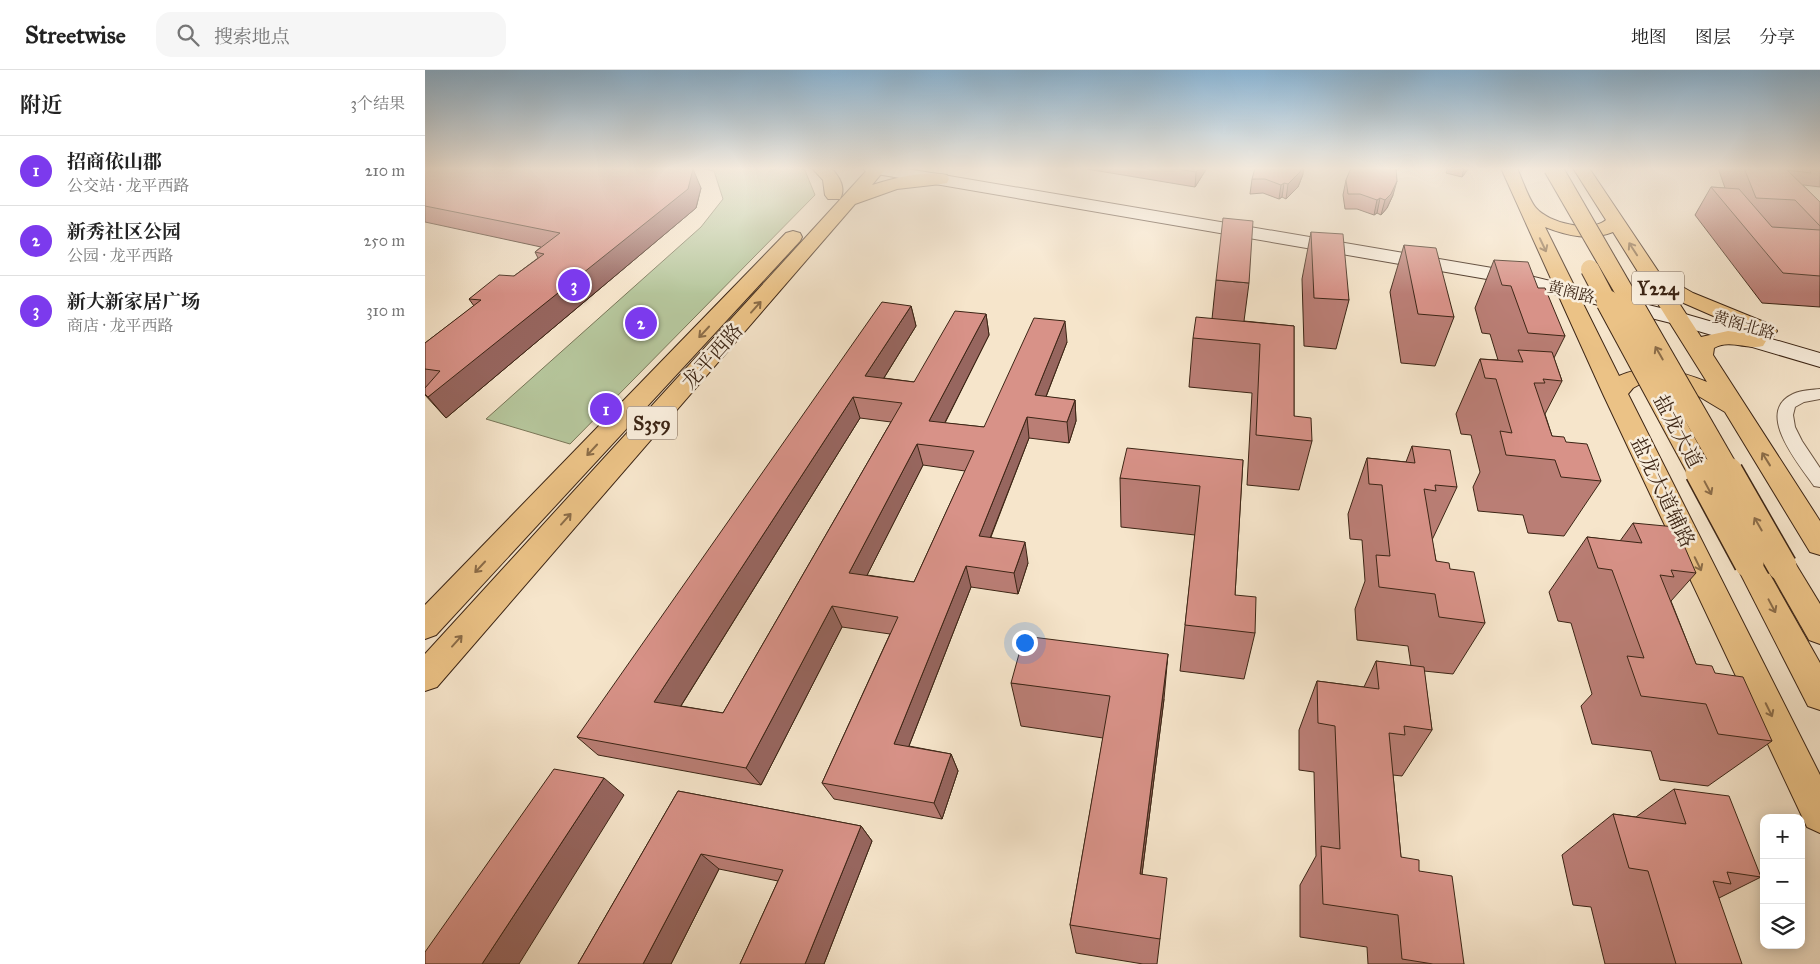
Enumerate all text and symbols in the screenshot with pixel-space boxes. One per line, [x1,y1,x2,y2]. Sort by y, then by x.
search box [156,12,506,57]
text: Streetwise [25,20,126,50]
icon: search [174,21,202,49]
text: 搜索地点 [214,25,290,48]
text: 地图 [1631,26,1667,48]
text: 图层 [1695,26,1731,48]
text: 分享 [1759,26,1795,48]
text: 附近 [20,92,62,118]
text: 3个结果 [351,94,405,113]
text: 招商依山郡 [67,150,162,173]
text: 1 [33,161,39,180]
text: 210 m [365,161,405,180]
text: 公交站 · 龙平西路 [67,176,189,195]
text: 新秀社区公园 [67,220,181,243]
text: 2 [32,231,40,250]
text: 250 m [364,231,405,250]
one-way arrow [1539,237,1549,252]
one-way arrow [1628,243,1638,257]
text: 公园 · 龙平西路 [67,246,173,265]
pin: 3 [558,266,590,304]
road number: Y224 [1632,272,1684,304]
street label: 黄阁路 [1545,277,1597,307]
text: 新大新家居广场 [67,290,200,313]
one-way arrow [750,300,761,313]
text: 3 [33,301,39,320]
text: 310 m [366,301,405,320]
pin: 2 [625,304,657,342]
street label: 黄阁北路 [1711,307,1777,343]
text: 商店 · 龙平西路 [67,316,173,335]
street label: 龙平西路 [676,318,748,394]
one-way arrow [698,325,710,338]
one-way arrow [1654,346,1664,360]
pin: 1 [590,390,622,428]
street label: 盐龙大道 [1649,390,1707,472]
road number: S359 [627,406,677,439]
street label: 盐龙大道辅路 [1626,433,1700,551]
one-way arrow [586,443,598,456]
one-way arrow [1760,452,1770,466]
one-way arrow [1704,481,1714,495]
one-way arrow [560,513,572,526]
one-way arrow [1753,516,1763,531]
one-way arrow [1693,556,1703,571]
one-way arrow [474,561,486,574]
one-way arrow [1768,598,1777,613]
your location [1012,630,1038,656]
one-way arrow [452,634,463,647]
one-way arrow [1764,702,1774,717]
map controls [1760,814,1805,949]
button: + [1760,814,1805,859]
button: − [1760,859,1805,904]
button: layers [1760,904,1805,949]

